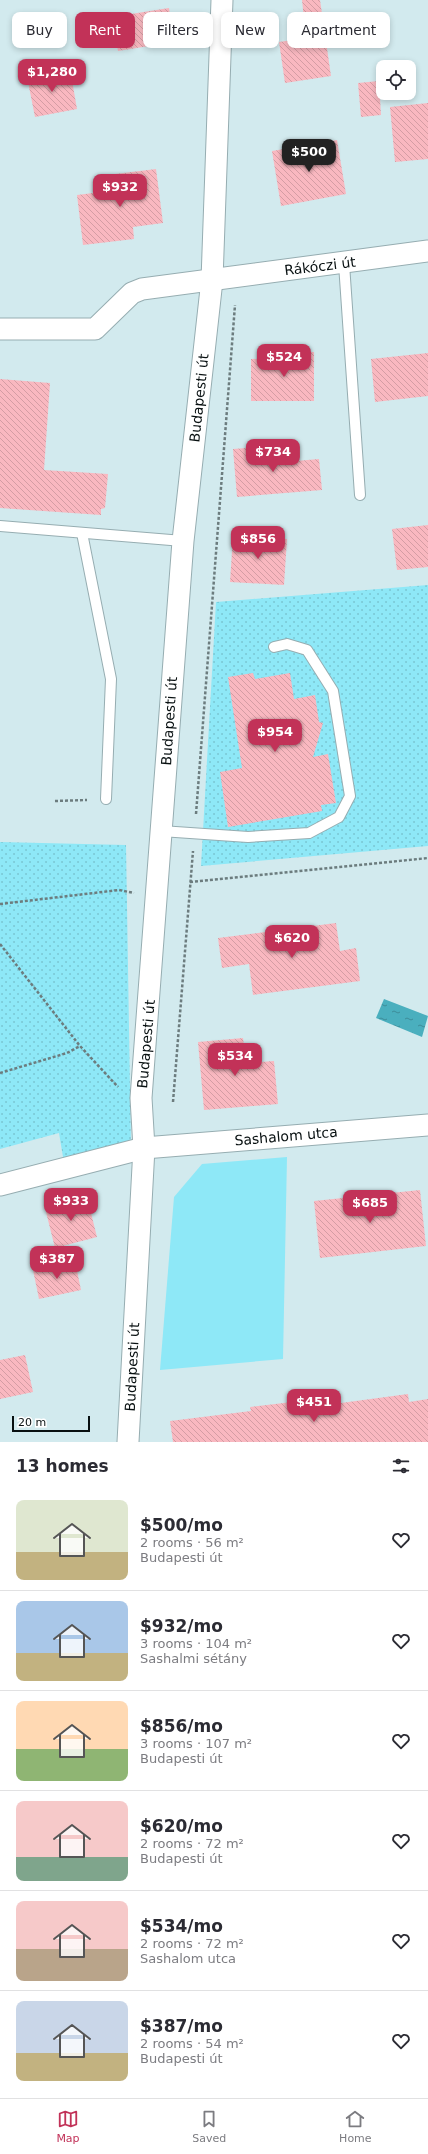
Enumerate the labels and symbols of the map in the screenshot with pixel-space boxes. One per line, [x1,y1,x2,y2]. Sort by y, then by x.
pin: $1,280 [19,59,85,93]
pin: $500 [285,139,333,173]
pin: $932 [96,174,144,208]
street label: Rákóczi út [283,254,357,278]
pin: $524 [260,344,308,378]
street label: Budapesti út [186,352,212,443]
pin: $734 [249,439,297,473]
pin: $856 [234,526,282,560]
street label: Budapesti út [158,676,180,766]
pin: $954 [251,719,299,753]
pin: $620 [268,925,316,959]
street label: Budapesti út [134,999,158,1089]
pin: $534 [211,1043,259,1077]
street label: Sashalom utca [234,1124,338,1148]
pin: $933 [47,1188,95,1222]
pin: $685 [346,1190,394,1224]
pin: $387 [33,1246,81,1280]
street label: Budapesti út [122,1322,142,1412]
pin: $451 [290,1389,338,1423]
scale bar [12,1414,90,1433]

